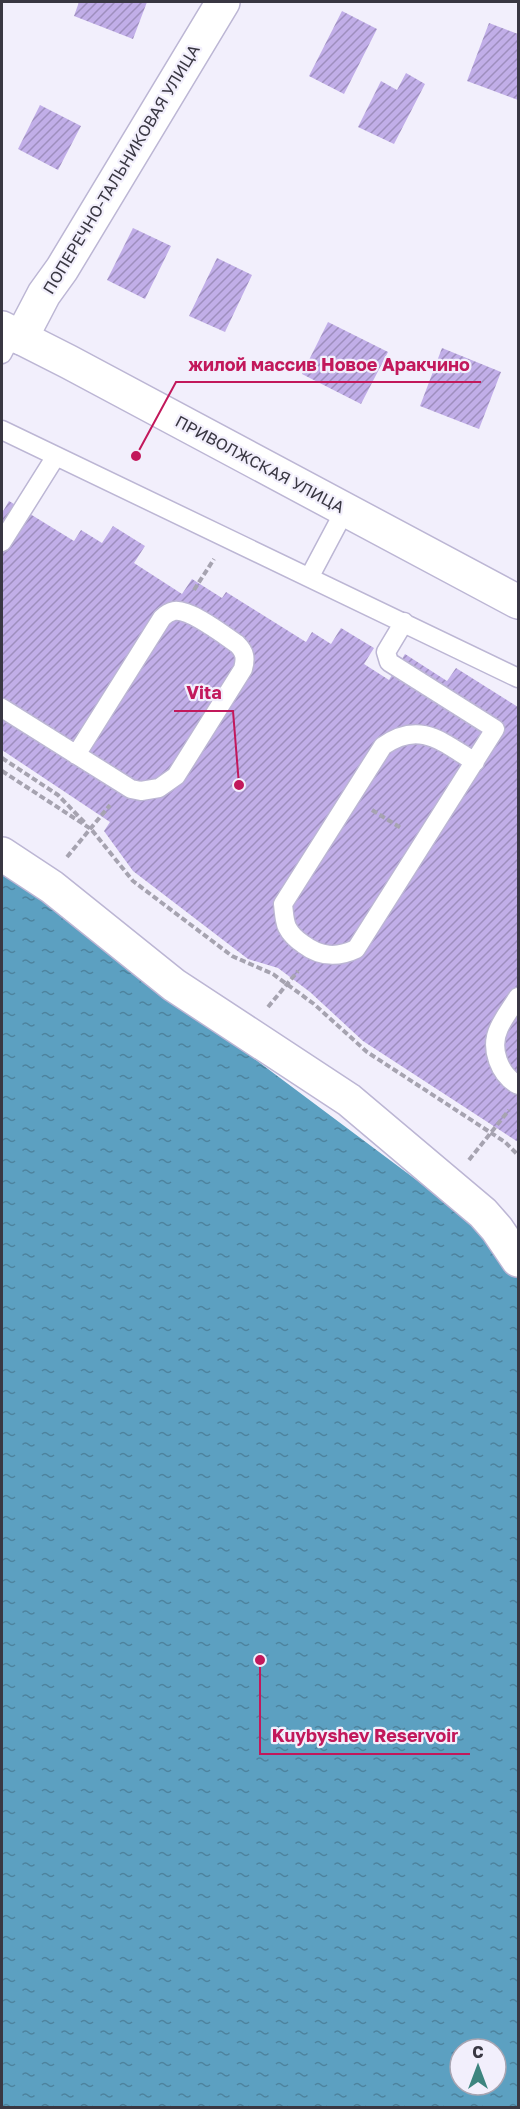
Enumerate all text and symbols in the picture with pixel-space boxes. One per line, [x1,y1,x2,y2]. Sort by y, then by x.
street label: ПОПЕРЕЧНО-ТАЛЬНИКОВАЯ УЛИЦА [38,40,204,297]
callout: жилой массив Новое Аракчино [176,346,481,382]
text: жилой массив Новое Аракчино [188,353,470,375]
street label: ПРИВОЛЖСКАЯ УЛИЦА [172,411,348,517]
callout: Vita [174,675,233,711]
text: Vita [186,681,222,703]
callout: Kuybyshev Reservoir [260,1718,470,1754]
text: Kuybyshev Reservoir [272,1724,458,1746]
north arrow [448,2037,508,2097]
text: С [472,2042,484,2062]

